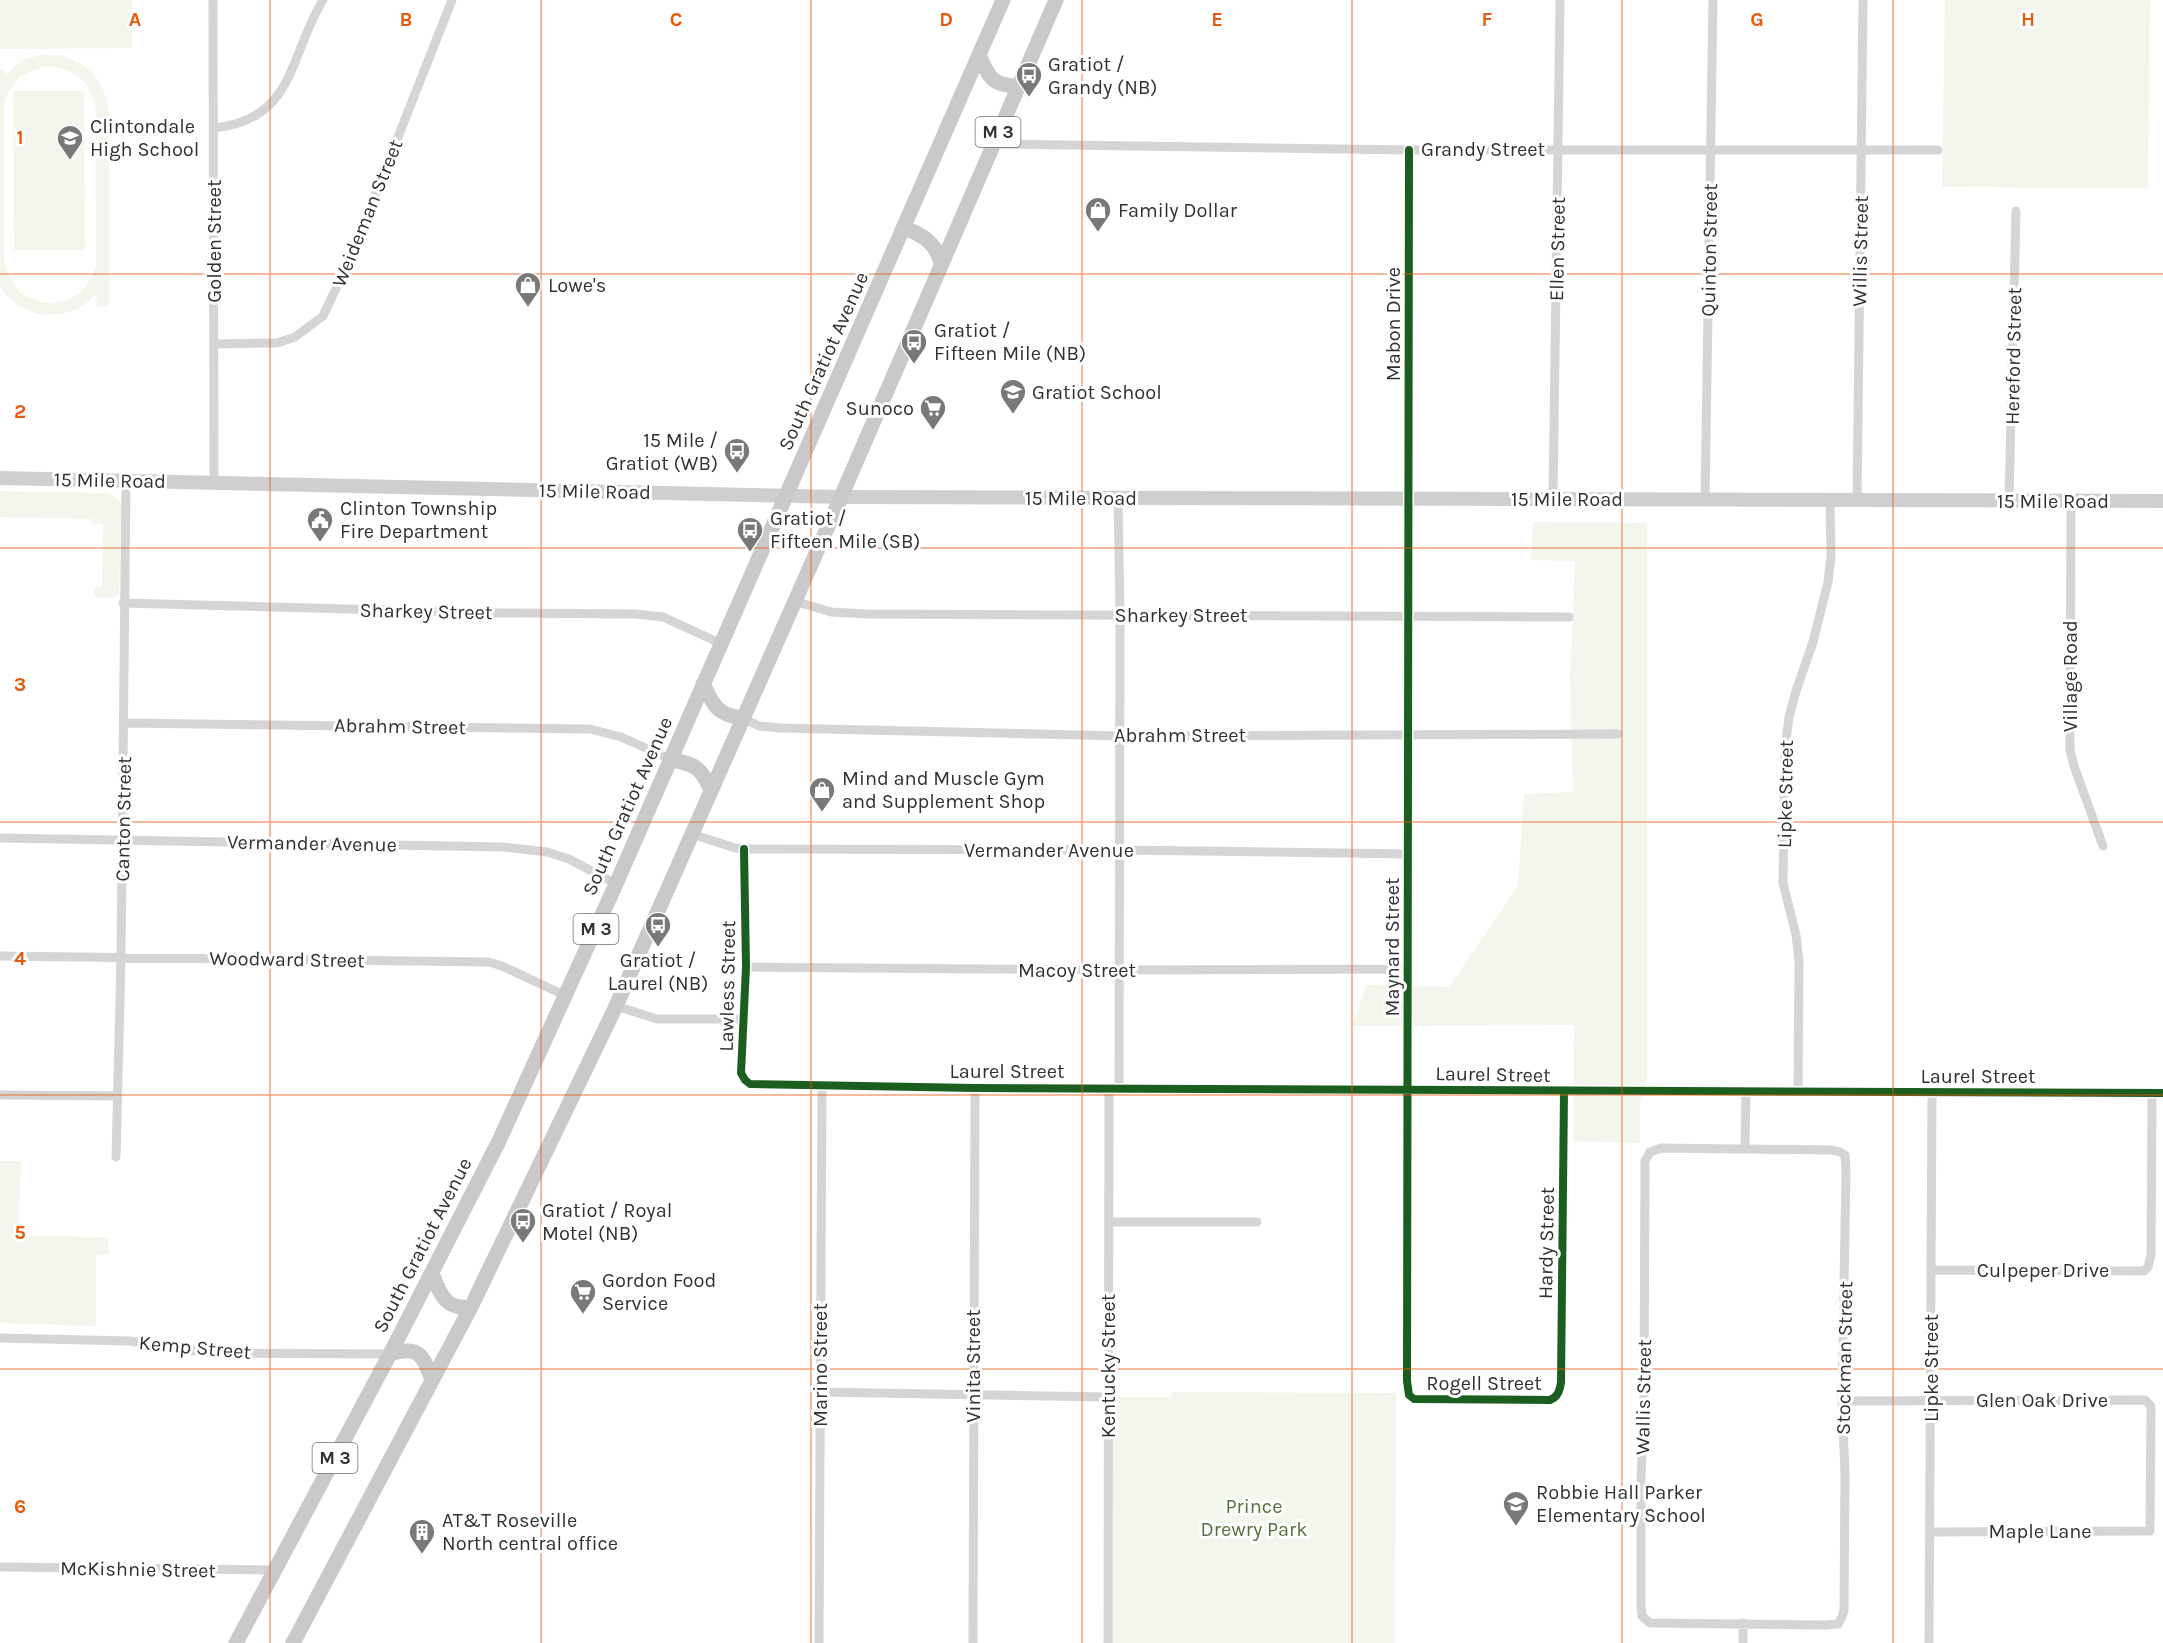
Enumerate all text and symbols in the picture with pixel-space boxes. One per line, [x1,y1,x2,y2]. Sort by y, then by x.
text: A [129,8,142,31]
text: B [400,8,412,31]
text: C [670,8,682,31]
text: D [939,8,953,31]
text: E [1211,8,1223,31]
text: F [1482,8,1493,31]
text: G [1750,8,1764,31]
text: H [2021,8,2035,31]
place label: Gratiot / Grandy (NB) [1048,53,1157,99]
bus stop icon: Gratiot / Grandy (NB) [1014,60,1044,98]
place label: Clintondale High School [90,115,199,161]
road number: M 3 [976,117,1020,147]
school or university icon: Clintondale High School [55,123,85,161]
text: 1 [16,126,24,149]
street label: Weideman Street [327,136,408,290]
street label: Grandy Street [1421,138,1545,161]
street label: Golden Street [203,179,226,303]
street label: Quinton Street [1697,183,1722,317]
shop icon: Family Dollar [1083,195,1113,233]
street label: Willis Street [1848,195,1873,307]
street label: Ellen Street [1545,196,1570,301]
place label: Family Dollar [1118,199,1238,222]
street label: Mabon Drive [1382,267,1405,381]
street label: South Gratiot Avenue [774,268,873,454]
shop icon: Lowe's [513,270,543,308]
place label: Lowe's [548,274,606,297]
street label: Hereford Street [2001,287,2026,425]
place label: Gratiot / Fifteen Mile (NB) [934,319,1086,365]
bus stop icon: Gratiot / Fifteen Mile (NB) [899,327,929,365]
school or university icon: Gratiot School [998,377,1028,415]
place label: Gratiot School [1032,381,1162,404]
supermarket icon: Sunoco [918,393,948,431]
place label: Sunoco [846,397,914,420]
text: 2 [14,400,26,423]
place label: 15 Mile / Gratiot (WB) [606,429,718,475]
bus stop icon: 15 Mile / Gratiot (WB) [722,436,752,474]
street label: 15 Mile Road [54,468,166,493]
street label: 15 Mile Road [539,479,651,504]
street label: 15 Mile Road [1025,487,1137,510]
street label: 15 Mile Road [1511,488,1623,511]
street label: 15 Mile Road [1997,490,2109,513]
place label: Clinton Township Fire Department [340,497,497,543]
public building icon: Clinton Township Fire Department [305,505,335,543]
place label: Gratiot / Fifteen Mile (SB) [770,507,920,553]
bus stop icon: Gratiot / Fifteen Mile (SB) [735,515,765,553]
street label: Sharkey Street [359,599,493,624]
street label: Sharkey Street [1115,604,1248,627]
street label: Village Road [2059,620,2082,732]
text: 3 [14,673,26,696]
street label: South Gratiot Avenue [578,713,677,899]
street label: Abrahm Street [334,714,467,739]
street label: Abrahm Street [1114,724,1246,747]
street label: Lipke Street [1773,739,1798,848]
street label: Canton Street [111,756,136,882]
place label: Mind and Muscle Gym and Supplement Shop [842,767,1045,813]
shop icon: Mind and Muscle Gym and Supplement Shop [807,775,837,813]
street label: Vermander Avenue [227,831,397,856]
street label: Vermander Avenue [964,839,1134,862]
street label: Maynard Street [1381,877,1404,1017]
bus stop icon: Gratiot / Laurel (NB) [643,910,673,948]
road number: M 3 [574,914,618,944]
street label: Lawless Street [715,920,740,1052]
text: 4 [14,947,26,970]
street label: Woodward Street [209,947,365,972]
place label: Gratiot / Laurel (NB) [608,949,708,995]
street label: Macoy Street [1018,959,1137,982]
street label: Laurel Street [949,1060,1065,1083]
street label: Laurel Street [1435,1062,1551,1087]
street label: Laurel Street [1920,1065,2036,1088]
street label: South Gratiot Avenue [368,1154,477,1336]
street label: Hardy Street [1534,1186,1559,1299]
place label: Gratiot / Royal Motel (NB) [542,1199,672,1245]
bus stop icon: Gratiot / Royal Motel (NB) [508,1206,538,1244]
text: 5 [14,1221,26,1244]
street label: Culpeper Drive [1977,1259,2109,1282]
place label: Gordon Food Service [602,1269,716,1315]
supermarket icon: Gordon Food Service [568,1277,598,1315]
street label: Stockman Street [1832,1281,1857,1435]
street label: Kentucky Street [1097,1293,1120,1438]
street label: Marino Street [809,1303,832,1427]
street label: Vinita Street [962,1309,985,1423]
street label: Lipke Street [1920,1313,1943,1422]
street label: Kemp Street [138,1331,252,1364]
street label: Wallis Street [1631,1339,1656,1455]
street label: Rogell Street [1426,1372,1542,1395]
street label: Glen Oak Drive [1976,1389,2108,1412]
road number: M 3 [312,1443,358,1473]
place label: Robbie Hall Parker Elementary School [1536,1481,1706,1527]
school or university icon: Robbie Hall Parker Elementary School [1501,1489,1531,1527]
text: 6 [14,1495,26,1518]
park label: Prince Drewry Park [1200,1495,1308,1541]
place label: AT&T Roseville North central office [442,1509,618,1555]
building icon: AT&T Roseville North central office [407,1517,437,1555]
street label: Maple Lane [1989,1520,2091,1543]
street label: McKishnie Street [60,1557,217,1582]

